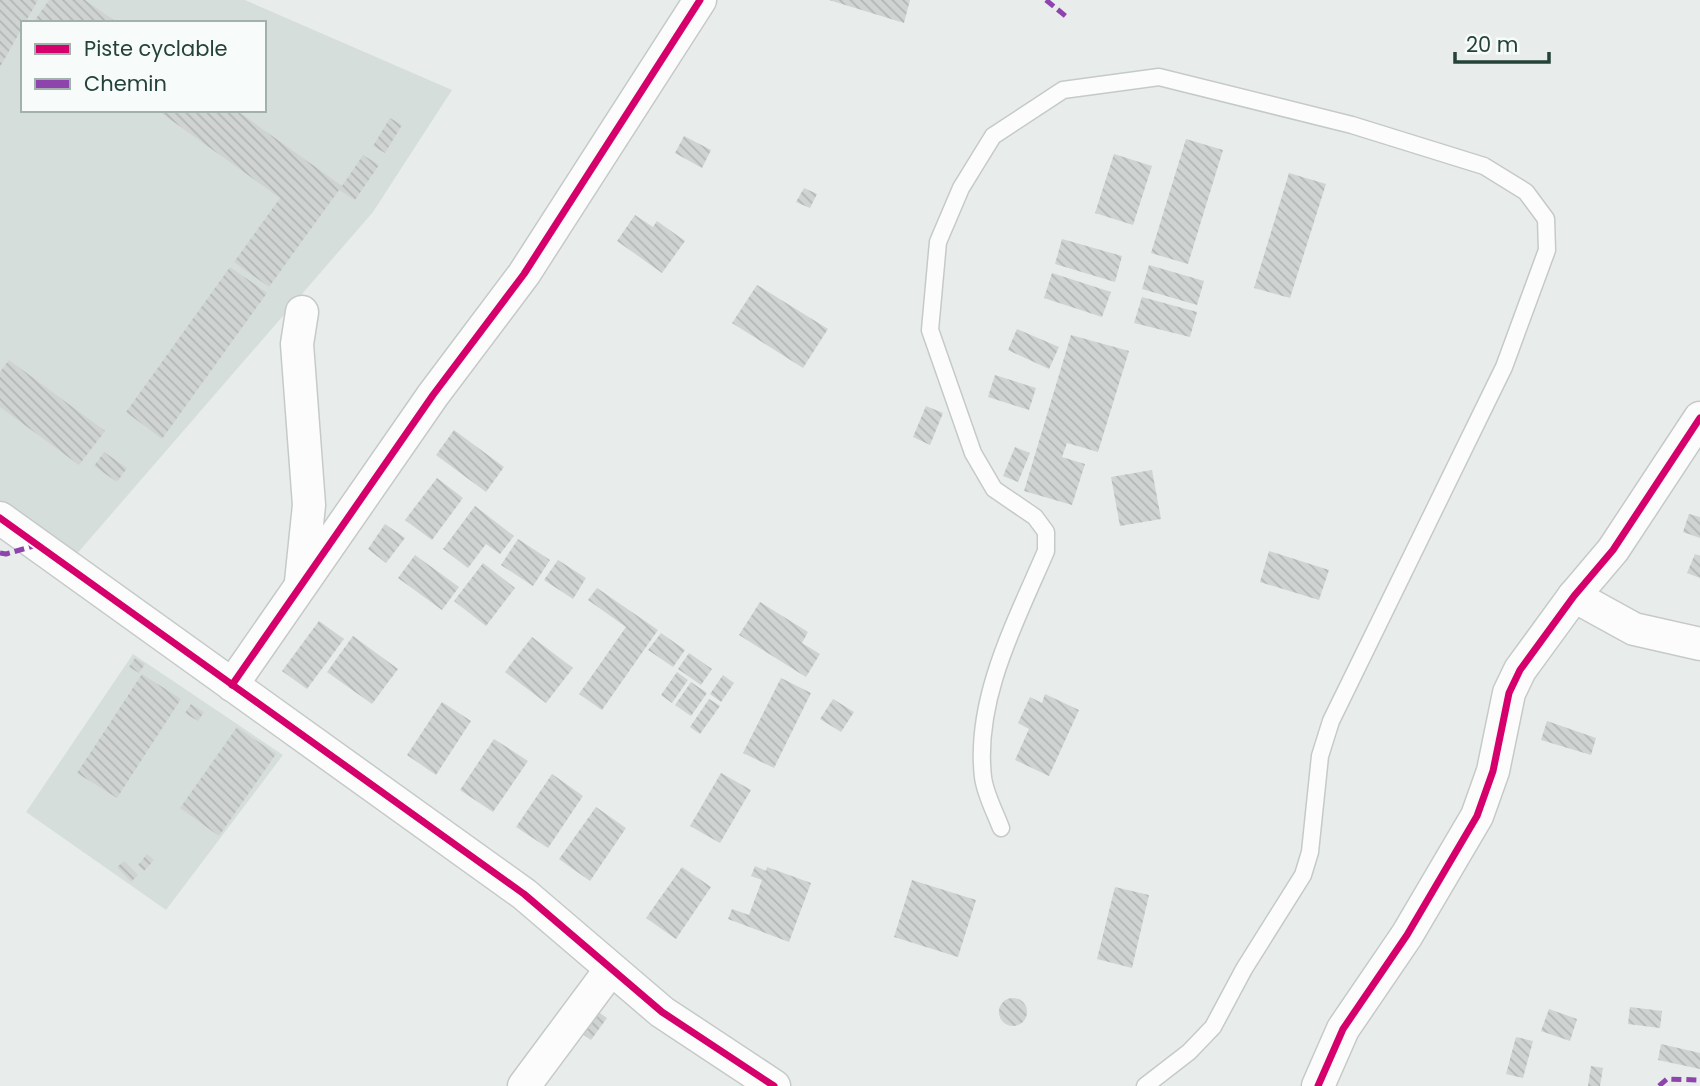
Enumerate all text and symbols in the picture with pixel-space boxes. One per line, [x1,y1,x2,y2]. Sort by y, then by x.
legend [21,21,266,112]
scale bar [1455,21,1550,65]
text: 20 m [1466,30,1519,59]
text: Piste cyclable [84,34,228,63]
text: Chemin [84,69,167,98]

